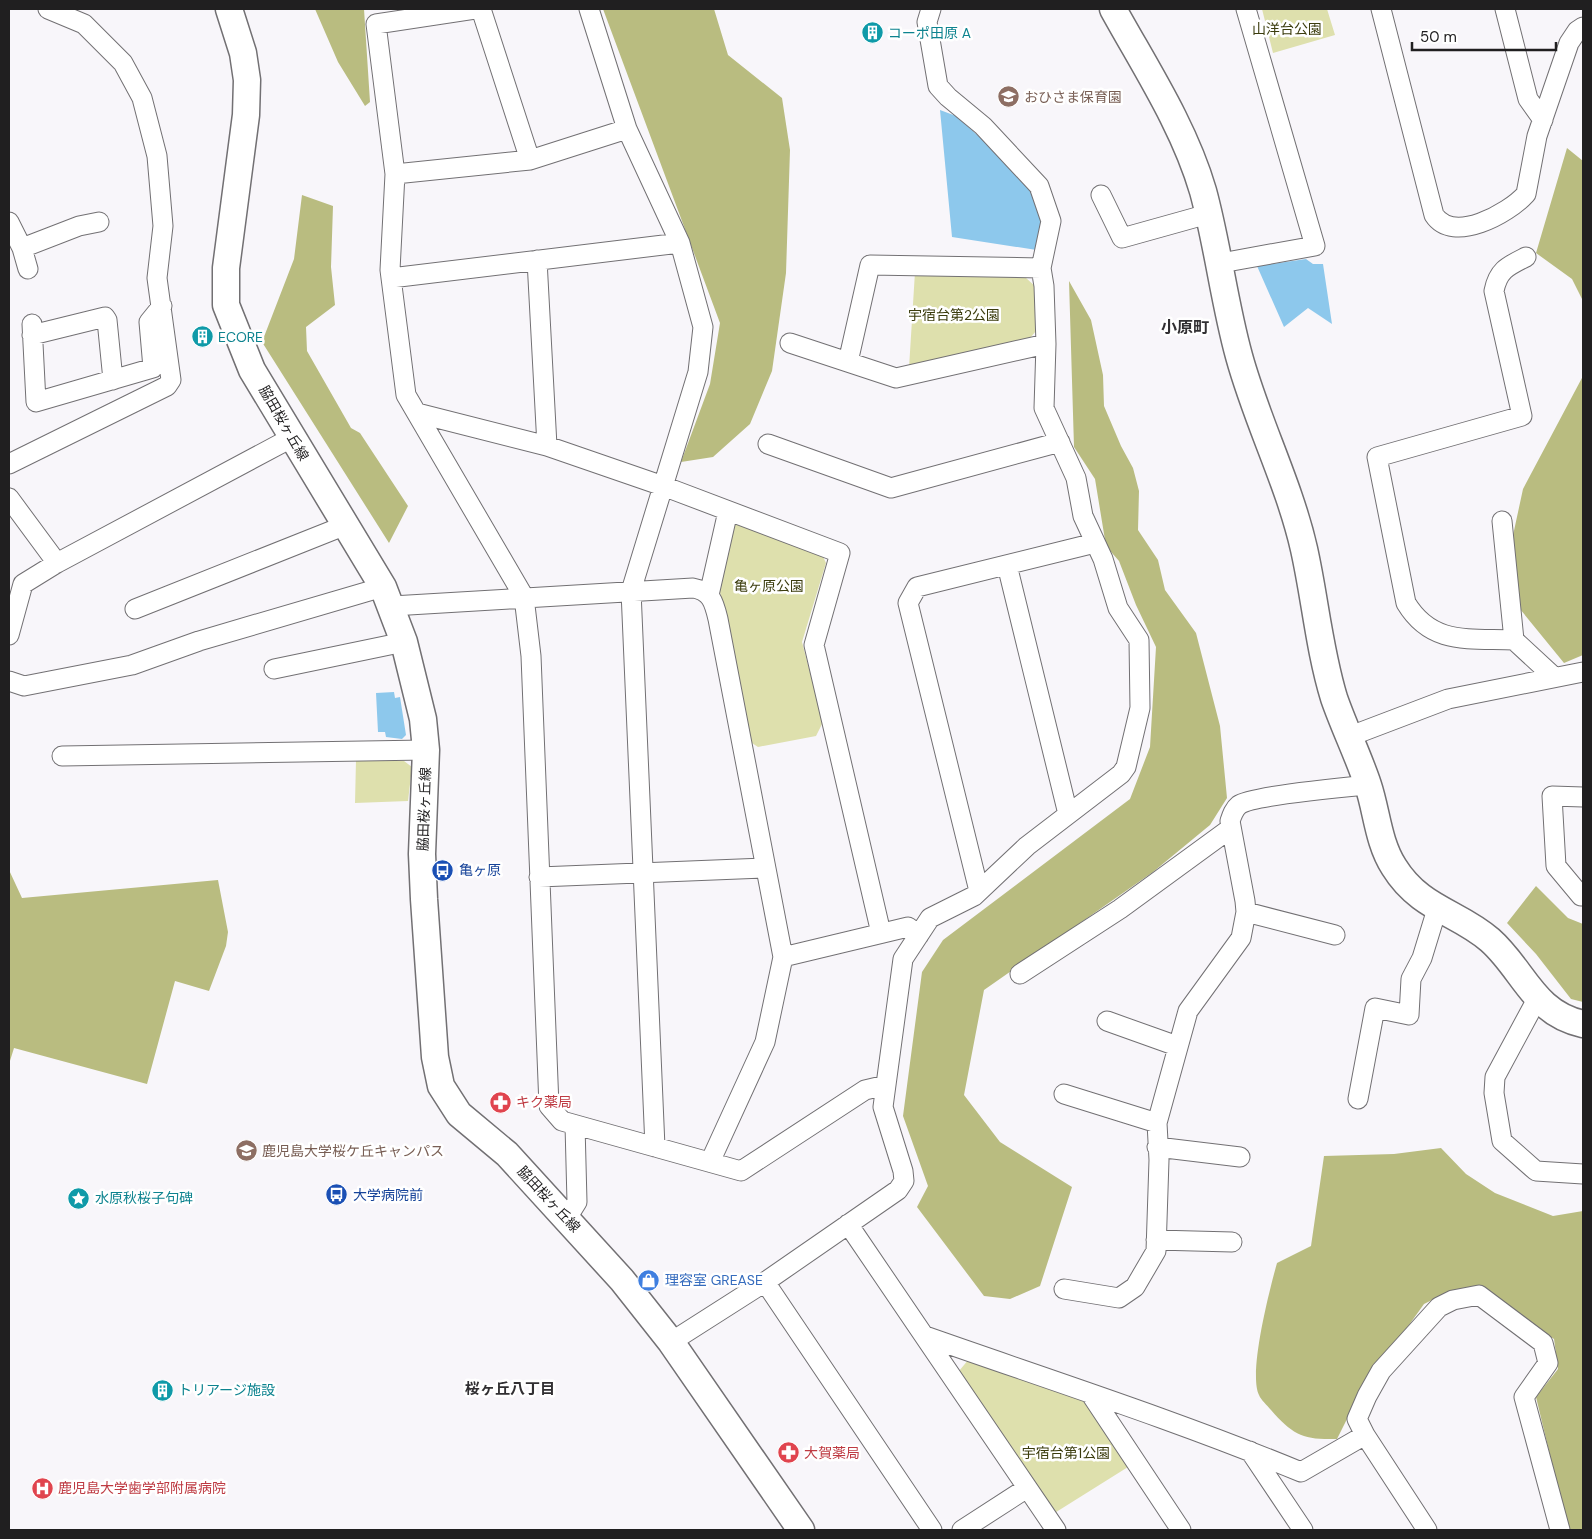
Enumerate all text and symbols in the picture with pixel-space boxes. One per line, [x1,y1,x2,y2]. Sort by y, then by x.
park label: 山洋台公園 [1252,20,1322,38]
scale bar [1412,20,1556,52]
building icon: コーポ田原 A [860,21,884,45]
place label: コーポ田原 A [888,24,971,42]
text: 50 m [1420,27,1457,47]
school or university icon: おひさま保育園 [996,85,1020,109]
place label: おひさま保育園 [1024,88,1122,106]
park label: 宇宿台第2公園 [908,306,1000,324]
district label: 小原町 [1161,317,1209,338]
building icon: ECORE [190,325,214,349]
place label: ECORE [218,328,263,346]
street label: 脇田桜ヶ丘線 [255,382,313,464]
park label: 亀ヶ原公園 [734,577,804,595]
street label: 脇田桜ヶ丘線 [414,767,434,851]
bus stop icon: 亀ヶ原 [431,858,455,882]
place label: 亀ヶ原 [459,861,501,879]
pharmacy icon: キク薬局 [488,1090,512,1114]
place label: キク薬局 [516,1093,572,1111]
school or university icon: 鹿児島大学桜ケ丘キャンパス [234,1139,258,1163]
place label: 鹿児島大学桜ケ丘キャンパス [262,1142,444,1160]
street label: 脇田桜ヶ丘線 [514,1162,584,1236]
bus stop icon: 大学病院前 [325,1183,349,1207]
place icon: 水原秋桜子句碑 [67,1186,91,1210]
place label: 大学病院前 [353,1186,423,1204]
place label: 水原秋桜子句碑 [95,1189,193,1207]
shop icon: 理容室 GREASE [637,1268,661,1292]
place label: 理容室 GREASE [665,1271,763,1289]
building icon: トリアージ施設 [150,1378,174,1402]
district label: 桜ヶ丘八丁目 [465,1379,555,1399]
place label: トリアージ施設 [178,1381,275,1399]
pharmacy icon: 大賀薬局 [776,1441,800,1465]
place label: 大賀薬局 [804,1444,860,1462]
park label: 宇宿台第1公園 [1022,1444,1110,1462]
hospital icon: 鹿児島大学歯学部附属病院 [30,1476,54,1500]
place label: 鹿児島大学歯学部附属病院 [58,1479,226,1497]

